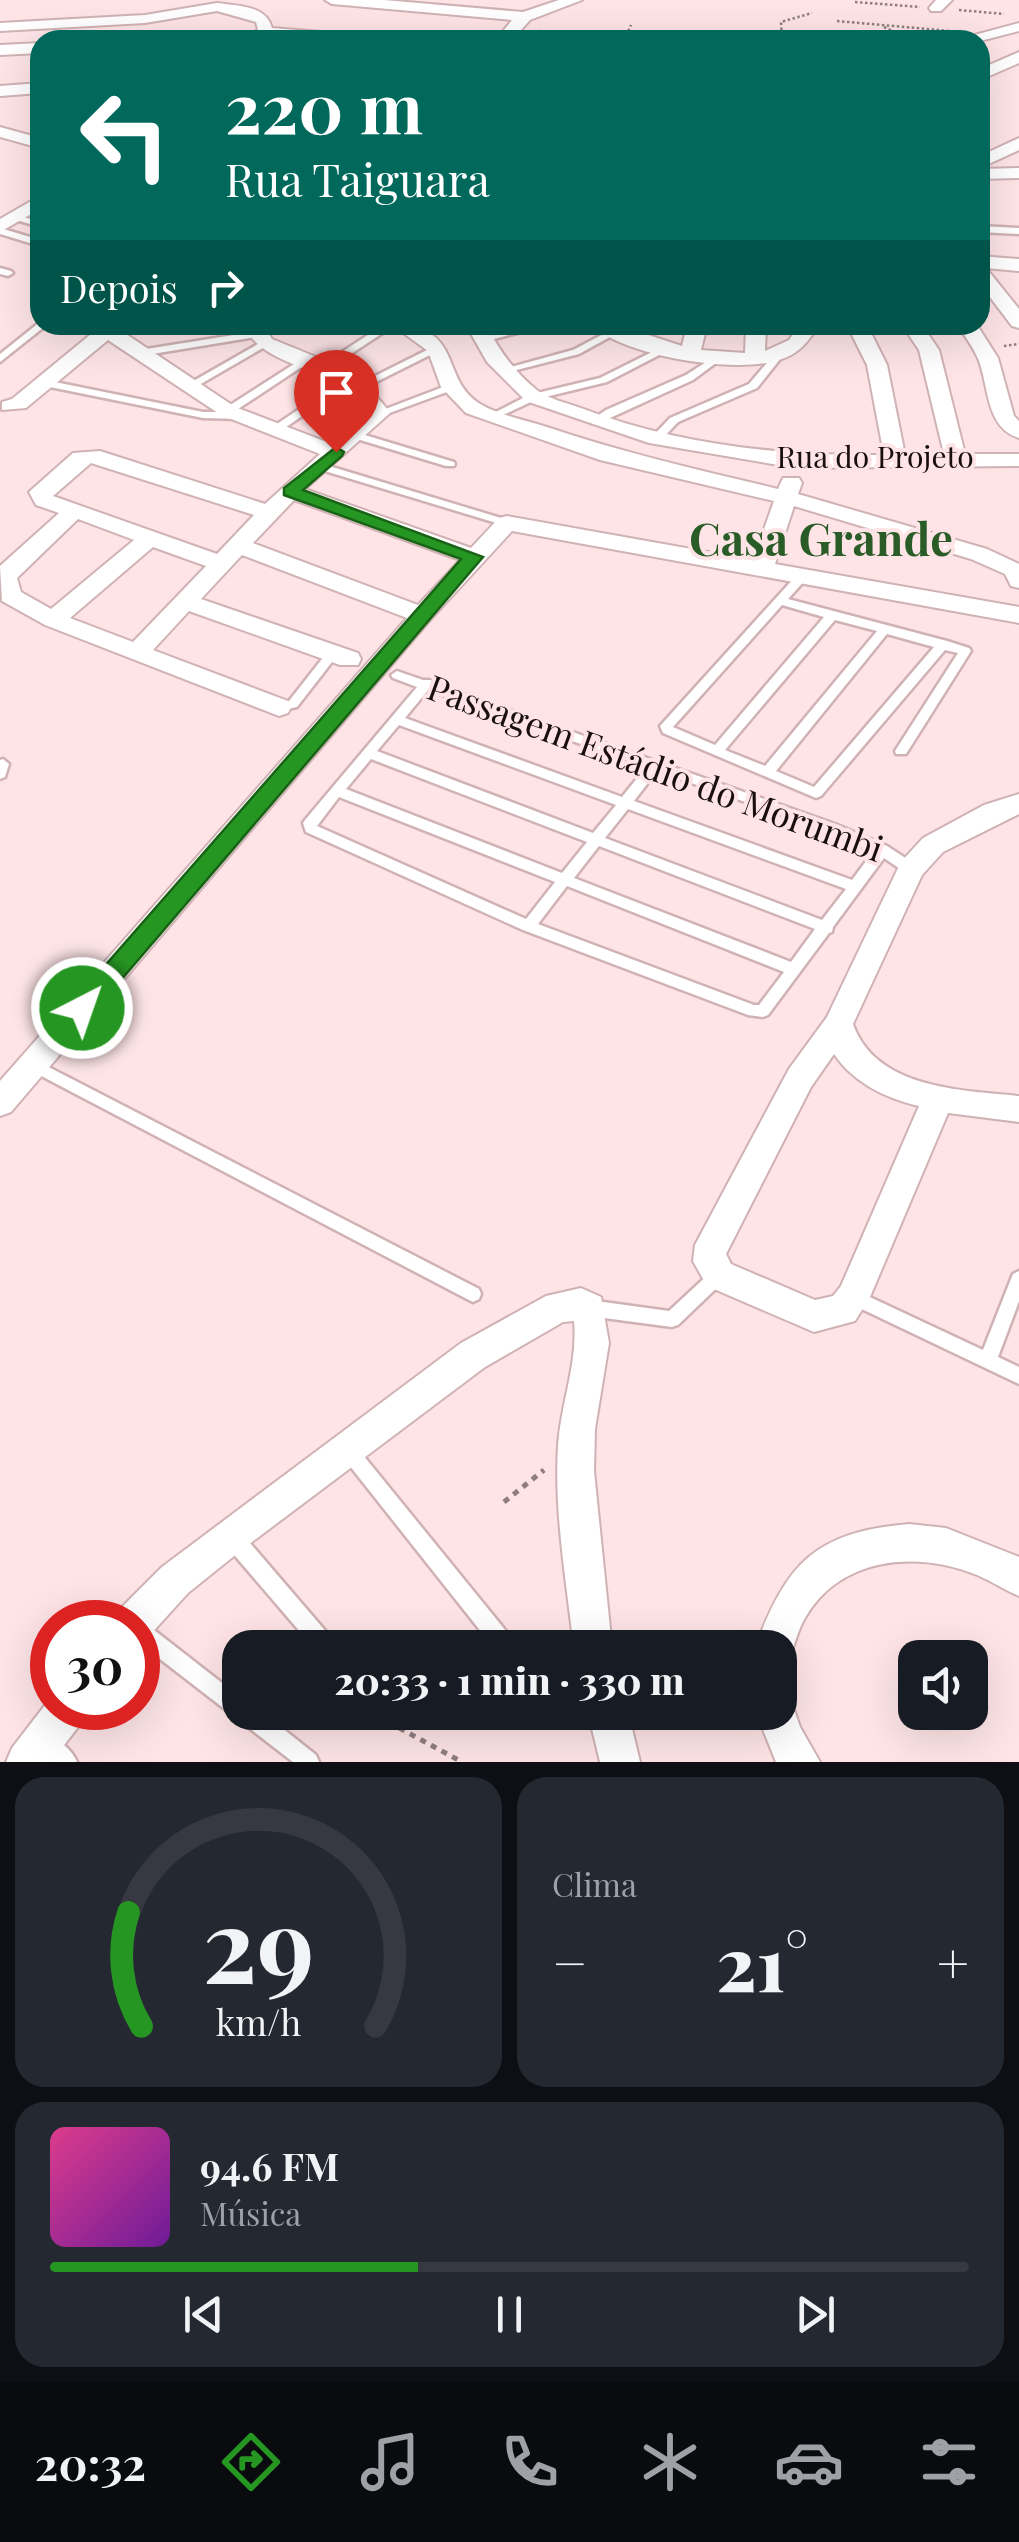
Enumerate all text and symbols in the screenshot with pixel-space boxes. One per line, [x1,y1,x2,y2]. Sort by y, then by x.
text: 220 m [225,58,423,152]
icon: left [60,70,190,200]
text: Rua Taiguara [225,148,490,208]
icon: right [198,260,253,315]
text: Depois [60,262,178,313]
pin [294,350,379,453]
icon: arrive [309,365,364,420]
street label: Rua do Projeto [776,436,974,476]
district label: Casa Grande [689,507,953,567]
street label: Passagem Estádio do Morumbi [422,662,890,871]
position arrow [30,956,134,1060]
speed limit sign: 30 [30,1600,160,1730]
map controls [898,1640,988,1730]
button: sound [898,1640,988,1730]
text: 20:33 · 1 min · 330 m [334,1654,685,1705]
text: Clima [552,1862,637,1905]
text: 29 [203,1871,314,2010]
text: 21° [716,1911,808,2011]
text: − [552,1924,588,1998]
text: + [937,1924,969,1998]
text: km/h [216,1997,301,2045]
text: 94.6 FM [200,2140,339,2191]
text: Música [200,2191,301,2234]
icon: previous [176,2287,231,2342]
icon: pause [482,2287,537,2342]
icon: next [788,2287,843,2342]
icon: directions [216,2427,286,2497]
icon: music [355,2427,425,2497]
icon: phone [495,2427,565,2497]
icon: climate [635,2427,705,2497]
icon: car [774,2427,844,2497]
icon: filters [914,2427,984,2497]
text: 20:32 [35,2432,146,2492]

